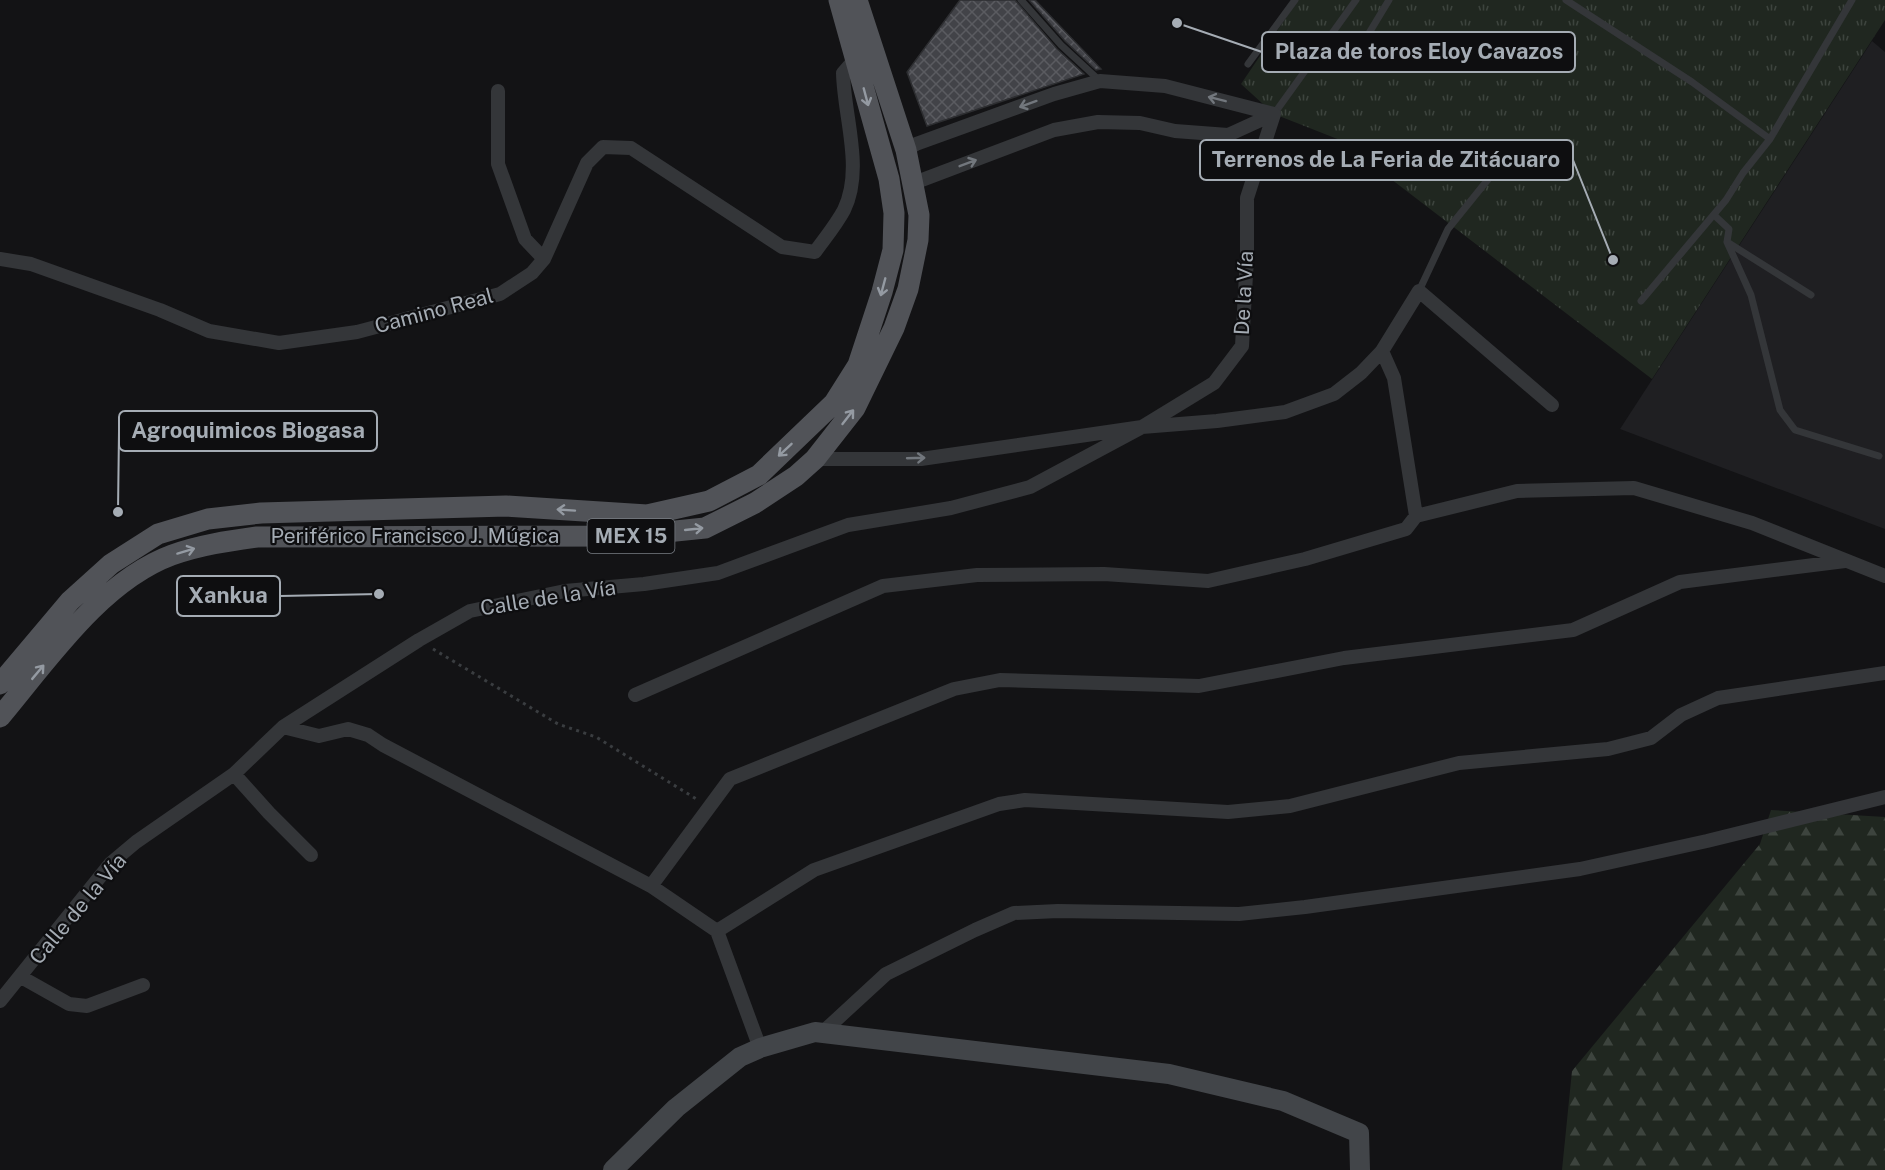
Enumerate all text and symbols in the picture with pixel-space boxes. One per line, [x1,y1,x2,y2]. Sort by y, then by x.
callout: Plaza de toros Eloy Cavazos [1262,32,1575,72]
text: Plaza de toros Eloy Cavazos [1275,38,1563,64]
one-way arrow [861,87,872,106]
one-way arrow [1208,93,1227,105]
one-way arrow [1019,99,1037,110]
callout: Terrenos de La Feria de Zitácuaro [1200,140,1573,180]
text: Terrenos de La Feria de Zitácuaro [1212,146,1560,172]
one-way arrow [959,157,977,168]
street label: De la Vía [1229,250,1258,336]
one-way arrow [877,277,889,296]
street label: Camino Real [372,283,496,338]
one-way arrow [842,409,855,425]
callout: Agroquimicos Biogasa [119,411,377,451]
text: Agroquimicos Biogasa [131,417,365,443]
one-way arrow [778,443,793,457]
one-way arrow [905,453,925,464]
one-way arrow [557,504,577,515]
road number: MEX 15 [588,519,674,553]
street label: Periférico Francisco J. Múgica [271,523,559,548]
one-way arrow [684,523,703,534]
one-way arrow [176,545,195,556]
street label: Calle de la Vía [478,574,618,621]
callout: Xankua [177,576,280,616]
text: Xankua [188,582,268,608]
one-way arrow [31,664,44,680]
street label: Calle de la Vía [24,848,131,969]

